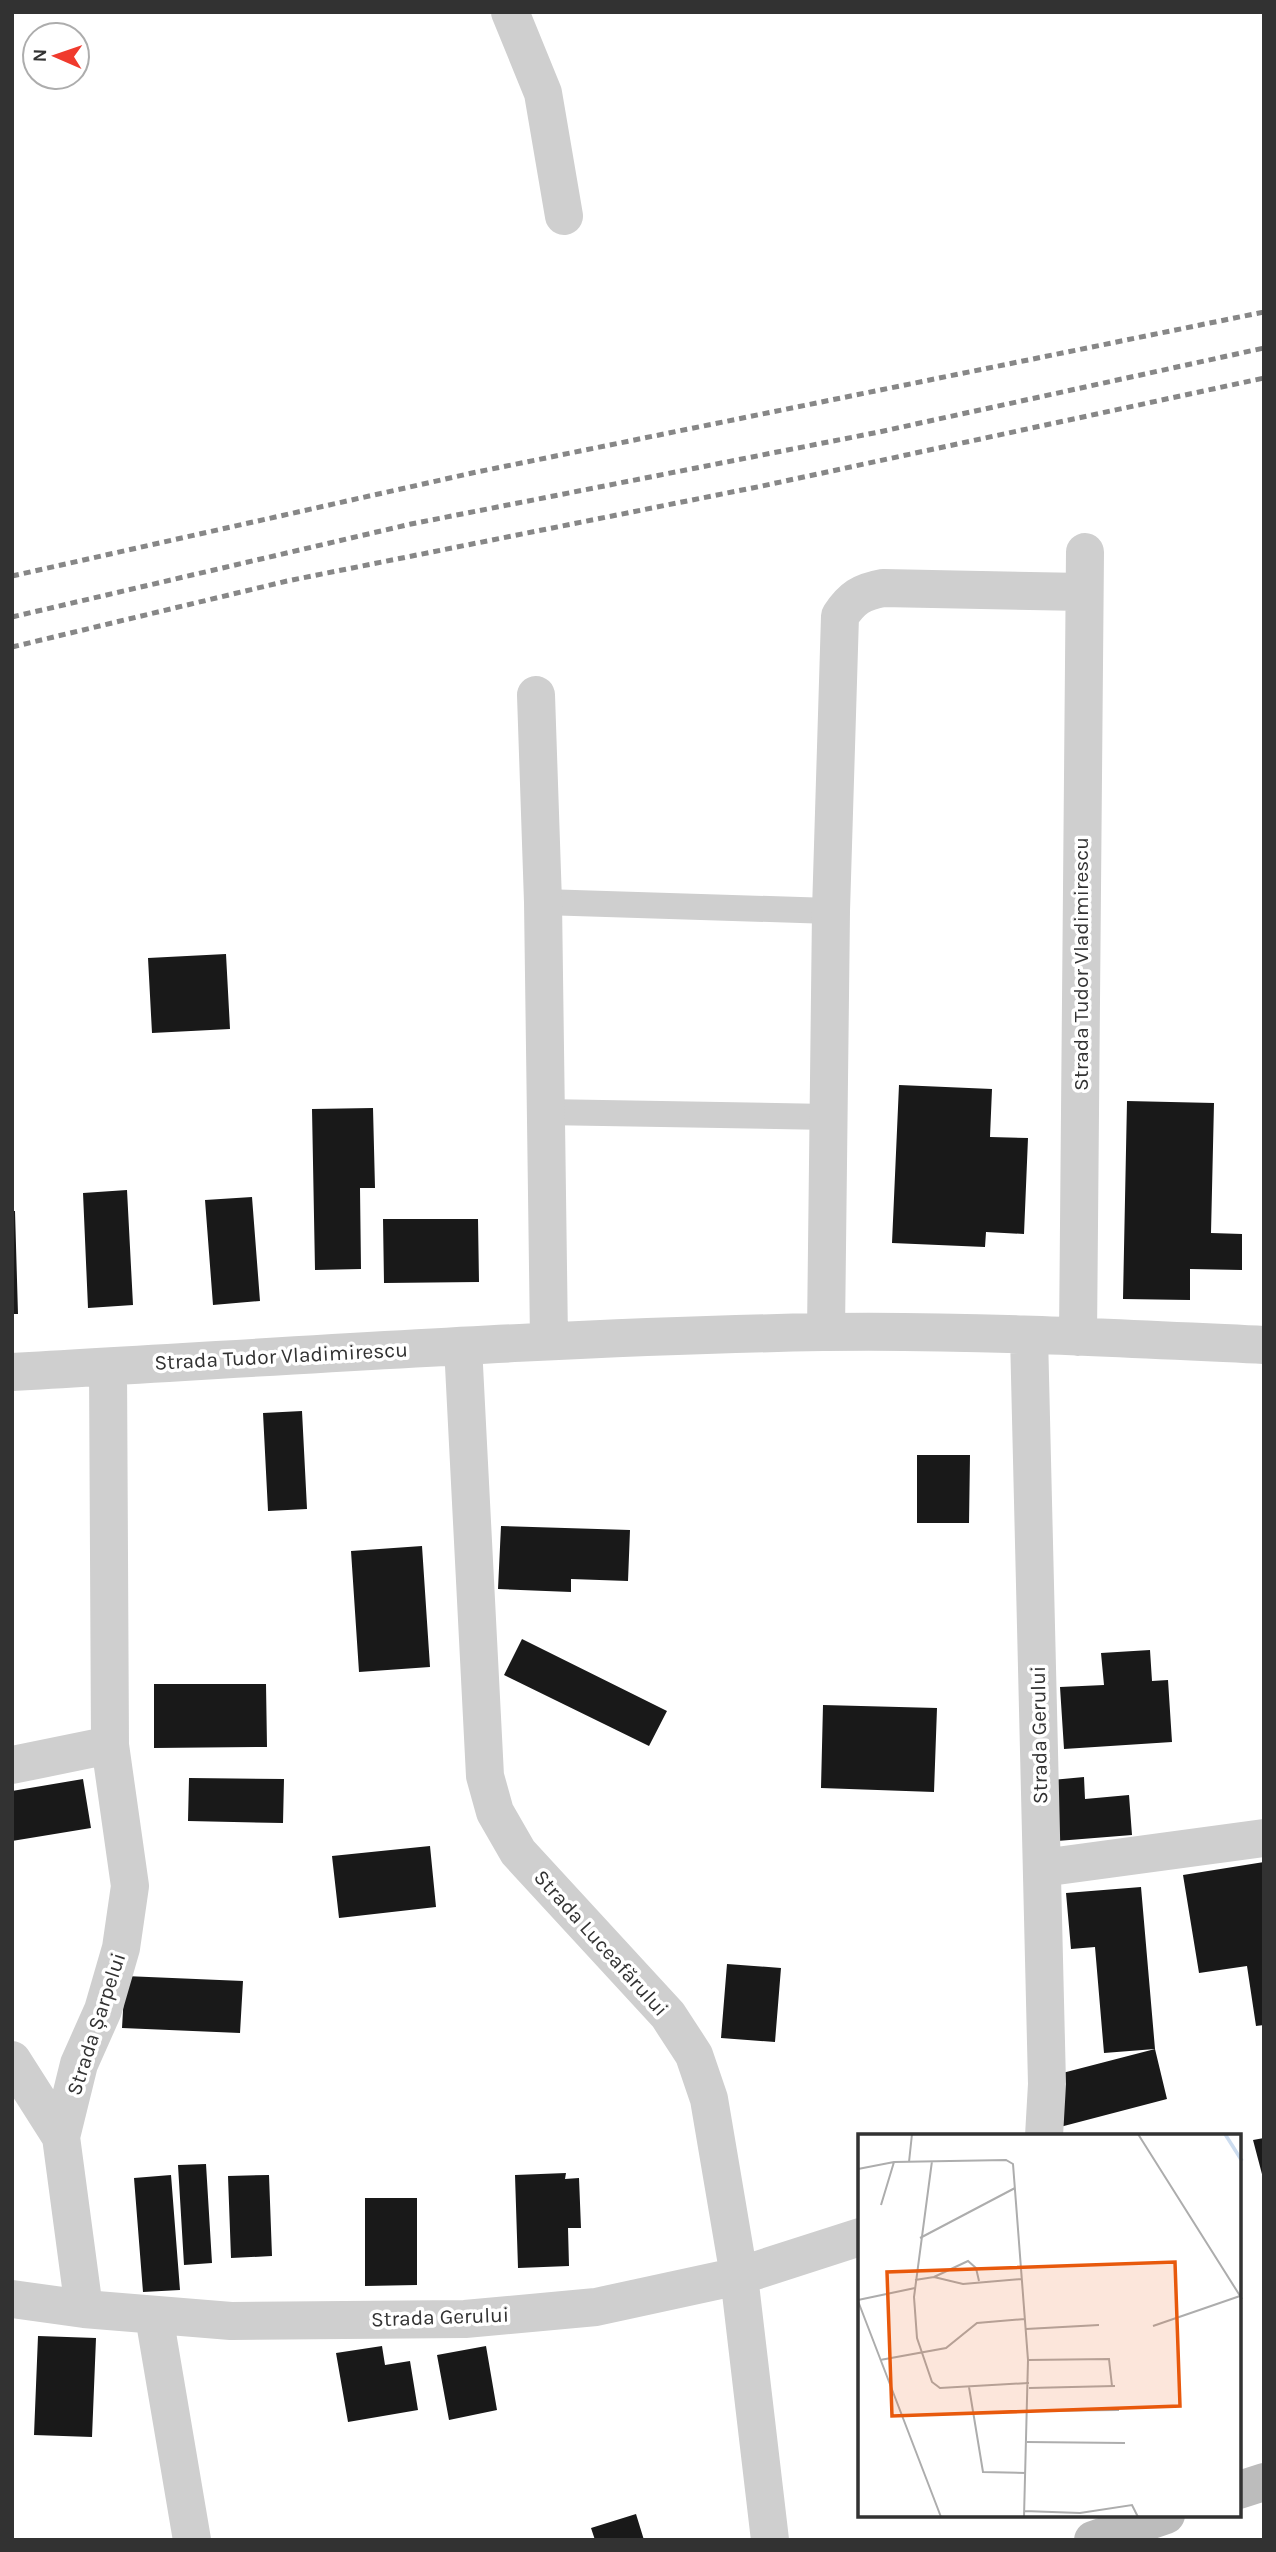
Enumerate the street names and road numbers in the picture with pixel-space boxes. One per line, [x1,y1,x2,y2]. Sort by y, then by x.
street label: Strada Tudor Vladimirescu [1069,837,1093,1091]
street label: Strada Tudor Vladimirescu [154,1337,408,1375]
street label: Strada Gerului [1026,1666,1052,1804]
street label: Strada Luceafărului [529,1865,673,2021]
street label: Strada Șarpelui [62,1950,130,2098]
street label: Strada Gerului [371,2303,509,2331]

